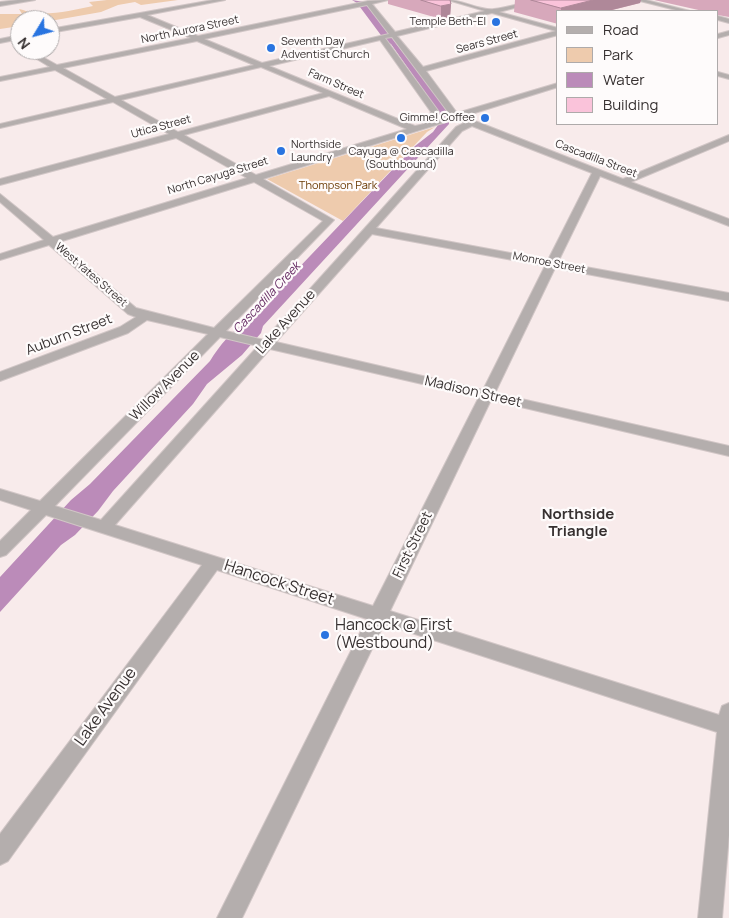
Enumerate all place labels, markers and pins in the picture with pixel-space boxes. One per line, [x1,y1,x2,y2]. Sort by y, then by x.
place label: Temple Beth-El [409,15,486,29]
marker: Temple Beth-El [490,16,502,28]
place label: Seventh Day Adventist Church [281,35,369,61]
marker: Seventh Day Adventist Church [265,42,277,54]
place label: Gimme! Coffee [400,111,475,125]
marker: Gimme! Coffee [479,112,491,124]
marker: Cayuga @ Cascadilla (Southbound) [395,132,407,144]
place label: Northside Laundry [291,138,341,164]
marker: Northside Laundry [275,145,287,157]
place label: Cayuga @ Cascadilla (Southbound) [348,145,454,171]
place label: Hancock @ First (Westbound) [335,616,452,654]
marker: Hancock @ First (Westbound) [319,629,331,641]

